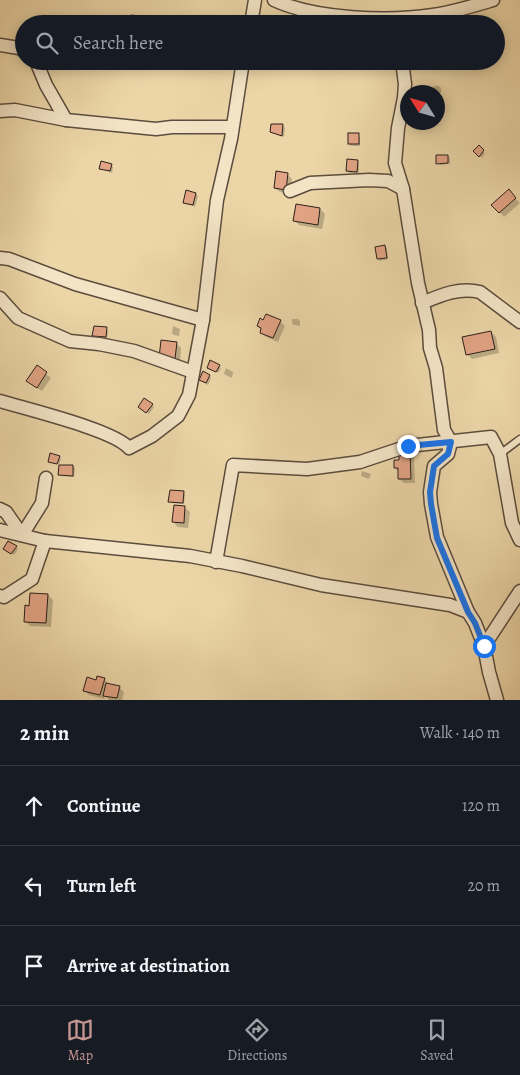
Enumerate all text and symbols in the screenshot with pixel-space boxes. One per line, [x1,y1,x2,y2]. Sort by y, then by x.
search box [15,15,505,70]
icon: search [33,29,61,57]
text: Search here [73,30,163,56]
north arrow [400,85,445,130]
route end [397,435,420,458]
route start [473,635,496,658]
text: 2 min [20,719,69,747]
text: Walk · 140 m [420,722,500,744]
icon: ahead [20,792,48,820]
text: Continue [67,793,141,819]
text: 120 m [462,795,500,817]
icon: left [20,872,48,900]
text: Turn left [67,873,136,899]
text: 20 m [467,875,500,897]
icon: arrive [20,952,48,980]
text: Arrive at destination [67,953,230,979]
tab: Map [66,1016,94,1065]
tab: Directions [227,1016,287,1065]
tab: Saved [420,1016,454,1065]

